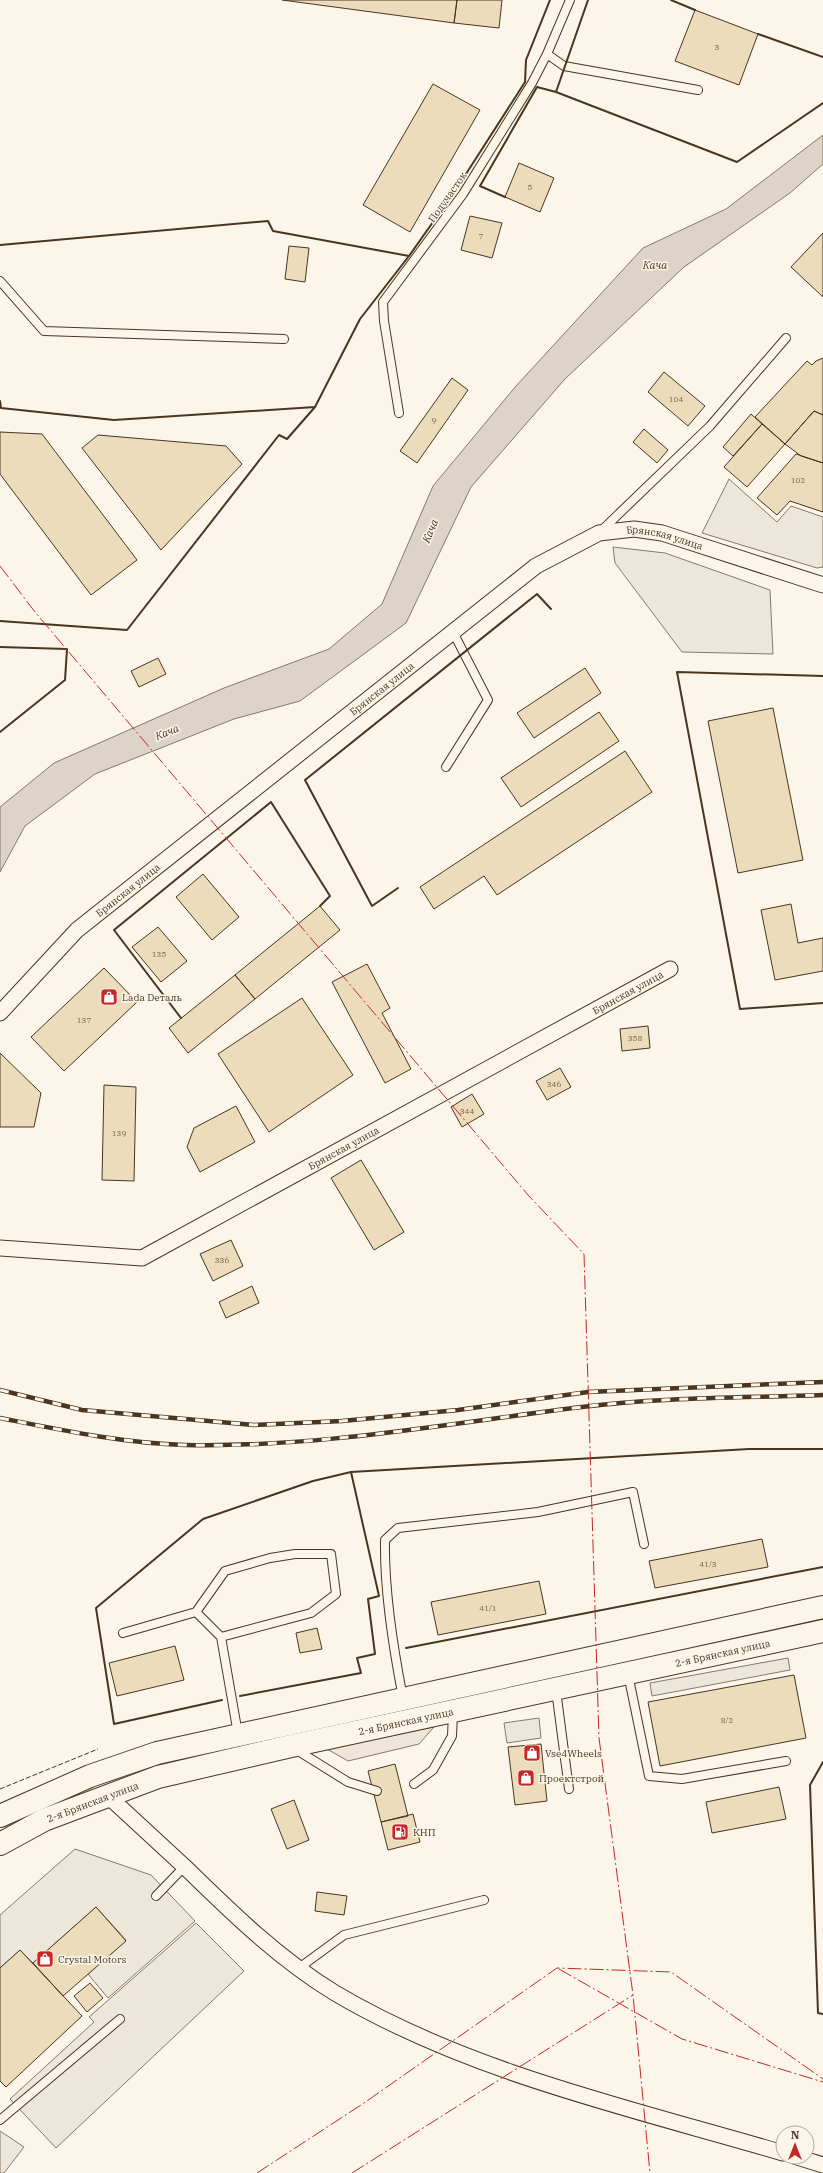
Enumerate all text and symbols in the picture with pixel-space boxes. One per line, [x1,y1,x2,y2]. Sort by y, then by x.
house number: 3 [715,42,720,52]
street label: Подучасток [425,169,470,225]
house number: 5 [528,182,533,192]
house number: 7 [479,231,484,241]
water label: Кача [642,258,667,272]
house number: 104 [669,394,683,404]
house number: 9 [432,415,437,425]
house number: 102 [791,475,805,485]
water label: Кача [418,517,441,546]
street label: Брянская улица [626,523,705,553]
street label: Брянская улица [347,659,417,718]
water label: Кача [152,721,181,744]
street label: Брянская улица [93,860,163,920]
house number: 135 [152,949,166,959]
street label: Брянская улица [590,968,666,1017]
shop icon: Lada Dеталь [99,987,119,1007]
place label: Lada Dеталь [122,991,183,1004]
house number: 137 [77,1015,91,1025]
house number: 358 [628,1033,642,1043]
house number: 346 [547,1079,561,1089]
house number: 344 [460,1106,474,1116]
street label: Брянская улица [306,1123,382,1173]
house number: 139 [112,1128,126,1138]
house number: 336 [215,1255,229,1265]
house number: 41/3 [699,1559,717,1569]
house number: 41/1 [479,1603,497,1613]
street label: 2-я Брянская улица [674,1636,772,1670]
street label: 2-я Брянская улица [357,1705,455,1738]
house number: 8/2 [721,1715,733,1725]
shop icon: Vse4Wheels [522,1743,542,1763]
place label: Vse4Wheels [545,1747,602,1760]
shop icon: Проектстрой [516,1768,536,1788]
place label: Проектстрой [539,1772,605,1785]
street label: 2-я Брянская улица [45,1779,141,1825]
fuel station icon: КНП [390,1822,410,1842]
place label: КНП [413,1826,436,1839]
shop icon: Crystal Motors [35,1949,55,1969]
place label: Crystal Motors [58,1953,126,1966]
north arrow [775,2125,815,2165]
text: N [791,2128,800,2142]

